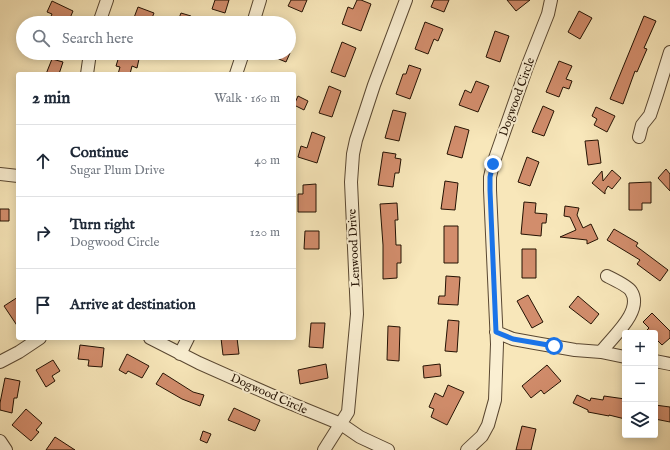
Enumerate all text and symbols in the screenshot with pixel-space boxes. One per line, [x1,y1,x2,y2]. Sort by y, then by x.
search box [16,16,296,60]
icon: search [30,27,52,49]
text: Search here [62,29,133,48]
street label: Dogwood Circle [496,55,538,138]
text: 2 min [32,88,70,109]
text: Walk · 160 m [214,90,280,107]
text: Continue [70,143,128,162]
icon: ahead [32,150,54,172]
text: 40 m [254,152,280,169]
route end [484,155,502,173]
text: Sugar Plum Drive [70,162,165,179]
street label: Lenwood Drive [344,208,364,287]
text: Turn right [70,215,135,234]
icon: right [32,222,54,244]
text: 120 m [250,224,280,241]
text: Dogwood Circle [70,234,159,251]
icon: arrive [32,294,54,316]
text: Arrive at destination [70,295,196,314]
map controls [622,330,658,438]
button: + [622,330,658,366]
route start [545,337,563,355]
button: − [622,366,658,402]
street label: Dogwood Circle [228,370,310,418]
button: layers [622,402,658,438]

